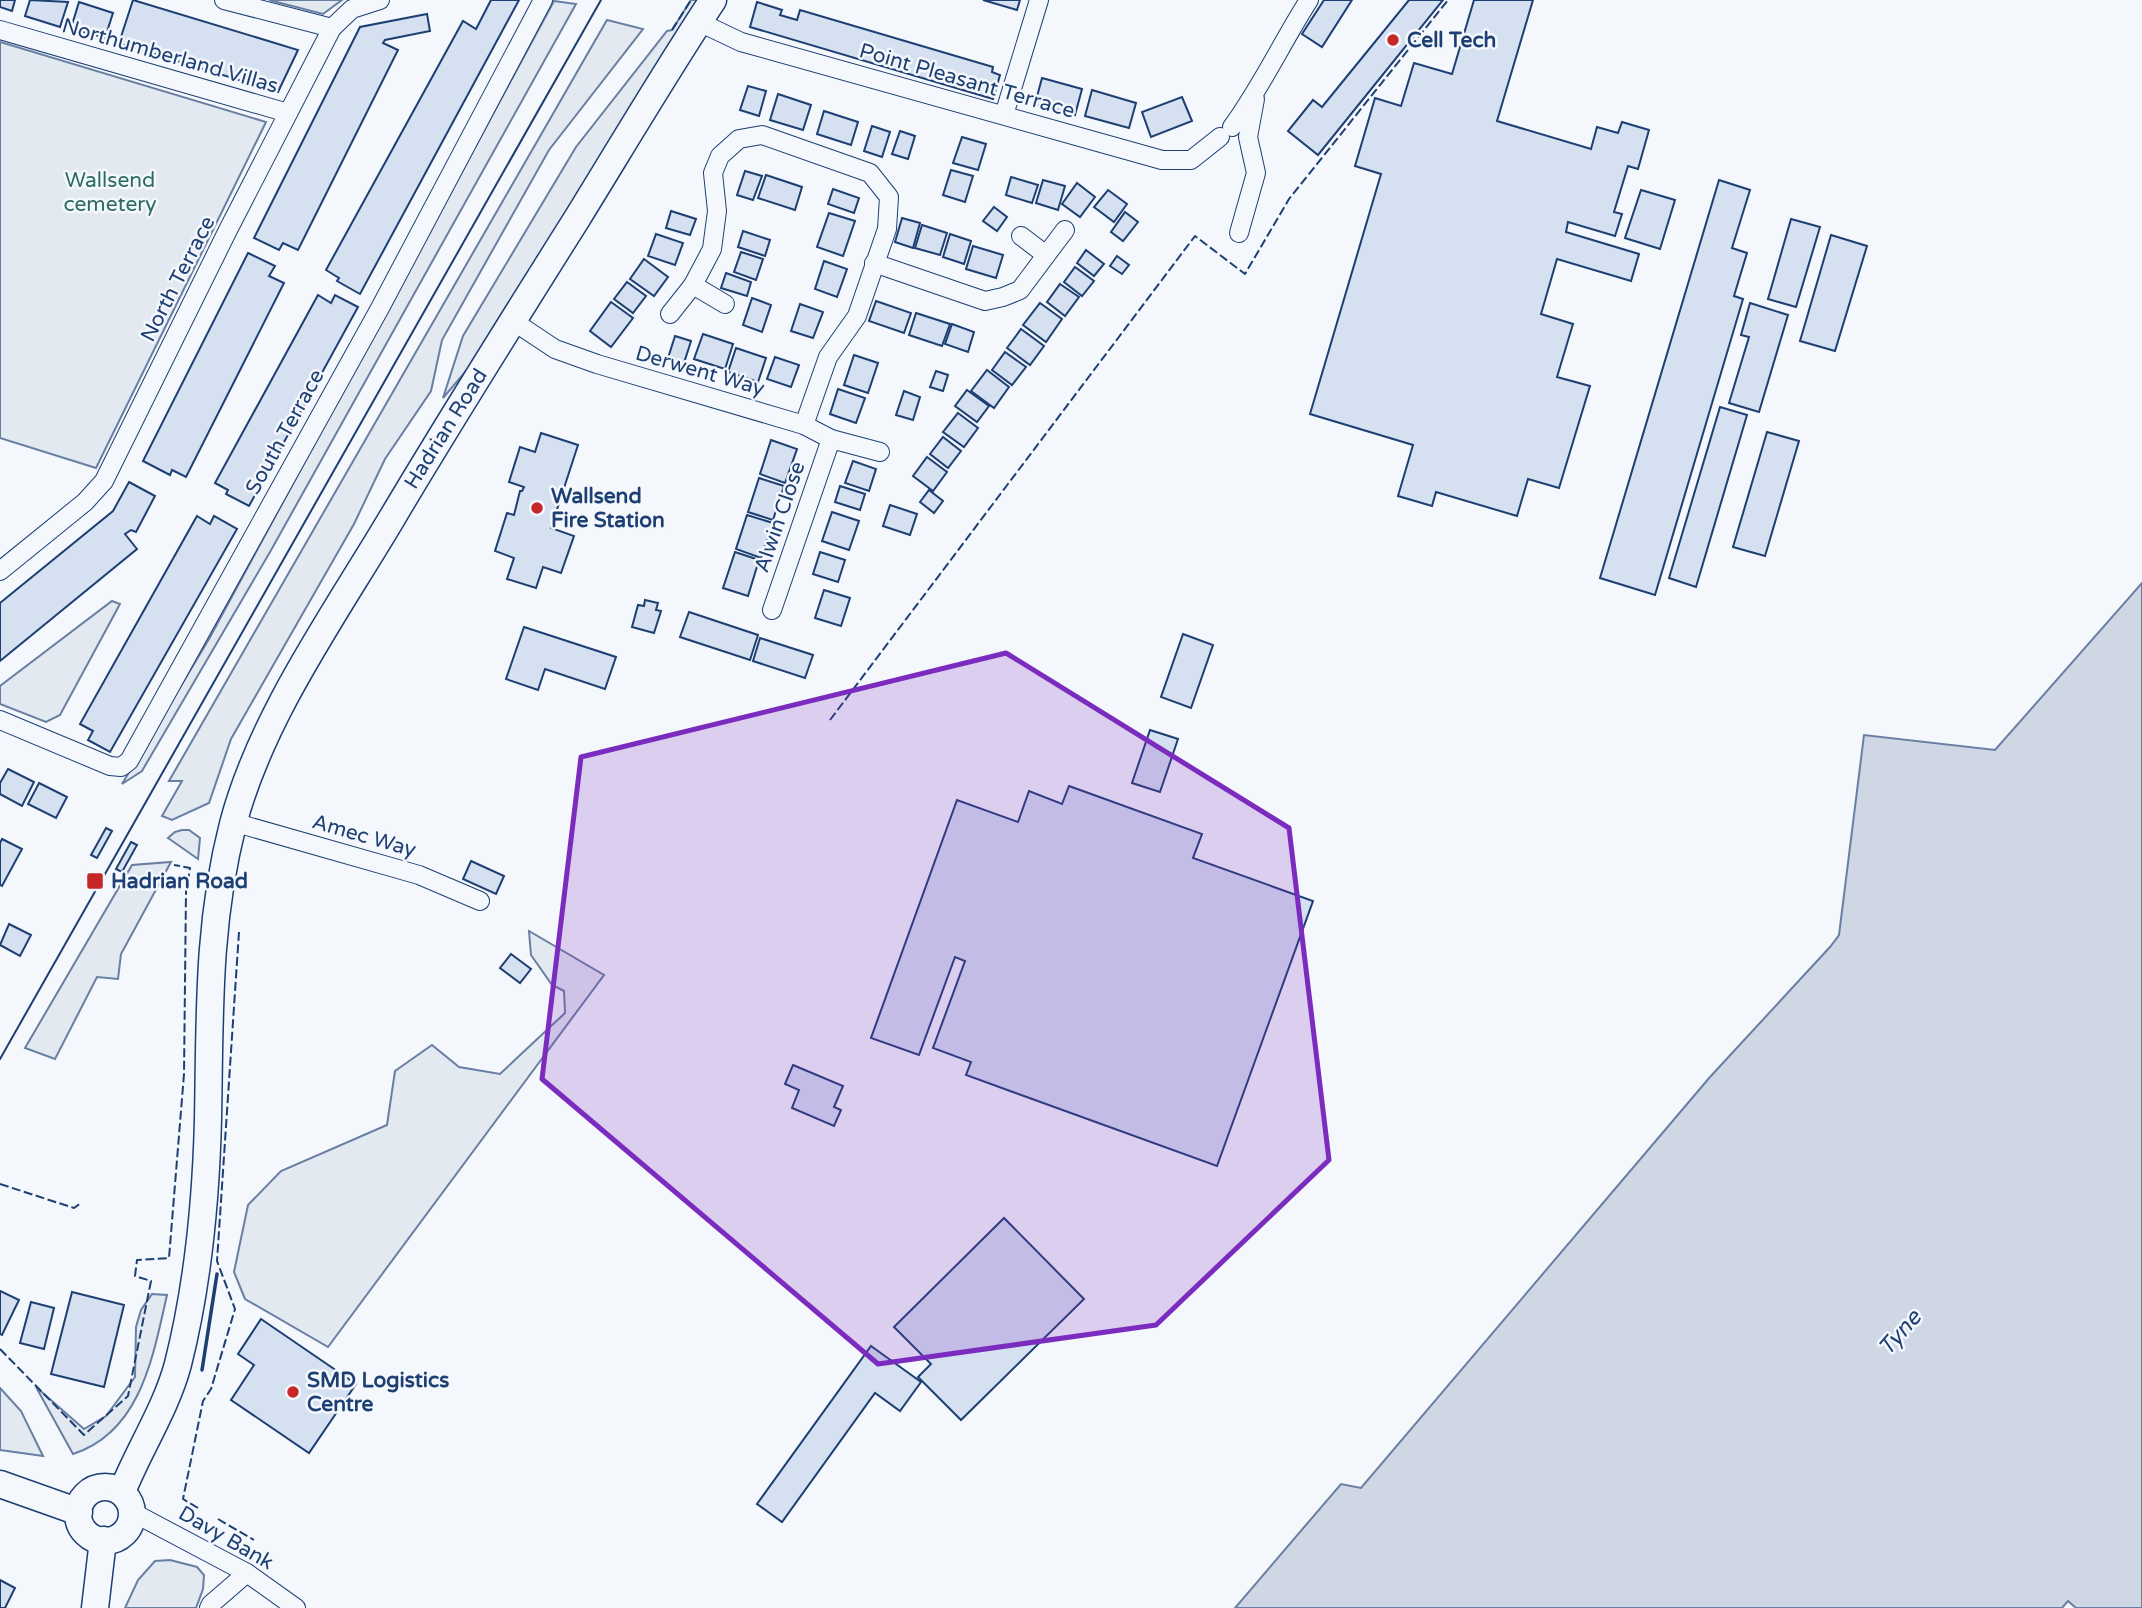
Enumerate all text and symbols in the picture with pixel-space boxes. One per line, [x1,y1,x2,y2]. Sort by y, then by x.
street label: Northumberland Villas [59,13,281,99]
place label: Cell Tech [1407,28,1496,53]
marker: Cell Tech [1385,32,1401,48]
street label: Point Pleasant Terrace [856,38,1078,124]
park label: Wallsend cemetery [63,168,157,217]
street label: North Terrace [136,212,220,346]
street label: Derwent Way [633,341,767,401]
street label: Hadrian Road [399,364,493,494]
street label: South Terrace [240,365,330,499]
street label: Alwin Close [749,458,811,576]
place label: Wallsend Fire Station [551,484,665,533]
marker: Wallsend Fire Station [529,500,545,516]
street label: Amec Way [309,809,419,863]
place label: Hadrian Road [111,869,248,894]
marker: Hadrian Road [85,871,105,891]
water label: Tyne [1872,1303,1929,1362]
place label: SMD Logistics Centre [307,1368,449,1417]
marker: SMD Logistics Centre [285,1384,301,1400]
street label: Davy Bank [174,1501,278,1575]

